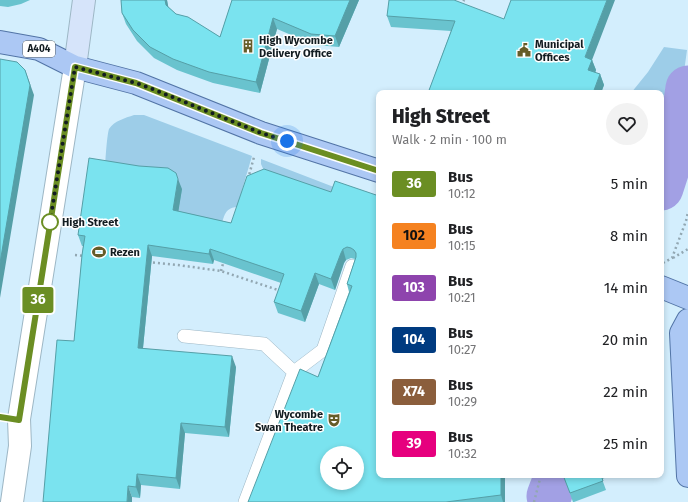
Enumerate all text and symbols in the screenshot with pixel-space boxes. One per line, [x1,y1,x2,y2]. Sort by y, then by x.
place label: High Wycombe Delivery Office [259,34,333,60]
building icon: High Wycombe Delivery Office [240,38,256,54]
place label: Municipal Offices [535,38,584,64]
road number: A404 [23,41,55,57]
public building icon: Municipal Offices [516,42,532,58]
button: heart [606,103,648,145]
text: High Street [392,105,490,128]
your location [277,131,297,151]
text: Walk · 2 min · 100 m [392,132,507,147]
text: Bus [448,168,473,186]
text: 36 [406,175,422,192]
text: 5 min [611,175,648,193]
text: 10:12 [448,186,476,201]
marker: High Street [41,213,59,231]
place label: High Street [62,216,119,229]
text: Bus [448,220,473,238]
text: 102 [403,227,425,244]
text: 8 min [610,227,648,245]
text: 10:15 [448,238,476,253]
sports icon: Rezen [91,244,107,260]
place label: Rezen [110,246,140,259]
text: Bus [448,272,473,290]
text: 103 [403,279,425,296]
text: 14 min [604,279,648,297]
line badge: 36 [20,287,56,313]
text: 10:21 [448,290,476,305]
text: 36 [30,291,46,308]
text: Bus [448,324,473,342]
text: 104 [403,331,425,348]
text: 20 min [602,331,648,349]
text: 10:27 [448,342,476,357]
text: Bus [448,376,473,394]
text: X74 [403,383,425,400]
text: 22 min [603,383,648,401]
text: 10:29 [448,394,477,409]
place label: Wycombe Swan Theatre [255,408,323,434]
theatre icon: Wycombe Swan Theatre [326,412,342,428]
text: Bus [448,428,473,446]
text: 39 [407,435,421,452]
text: 25 min [603,435,648,453]
map controls [320,446,364,490]
button: locate [320,446,364,490]
text: 10:32 [448,446,477,461]

